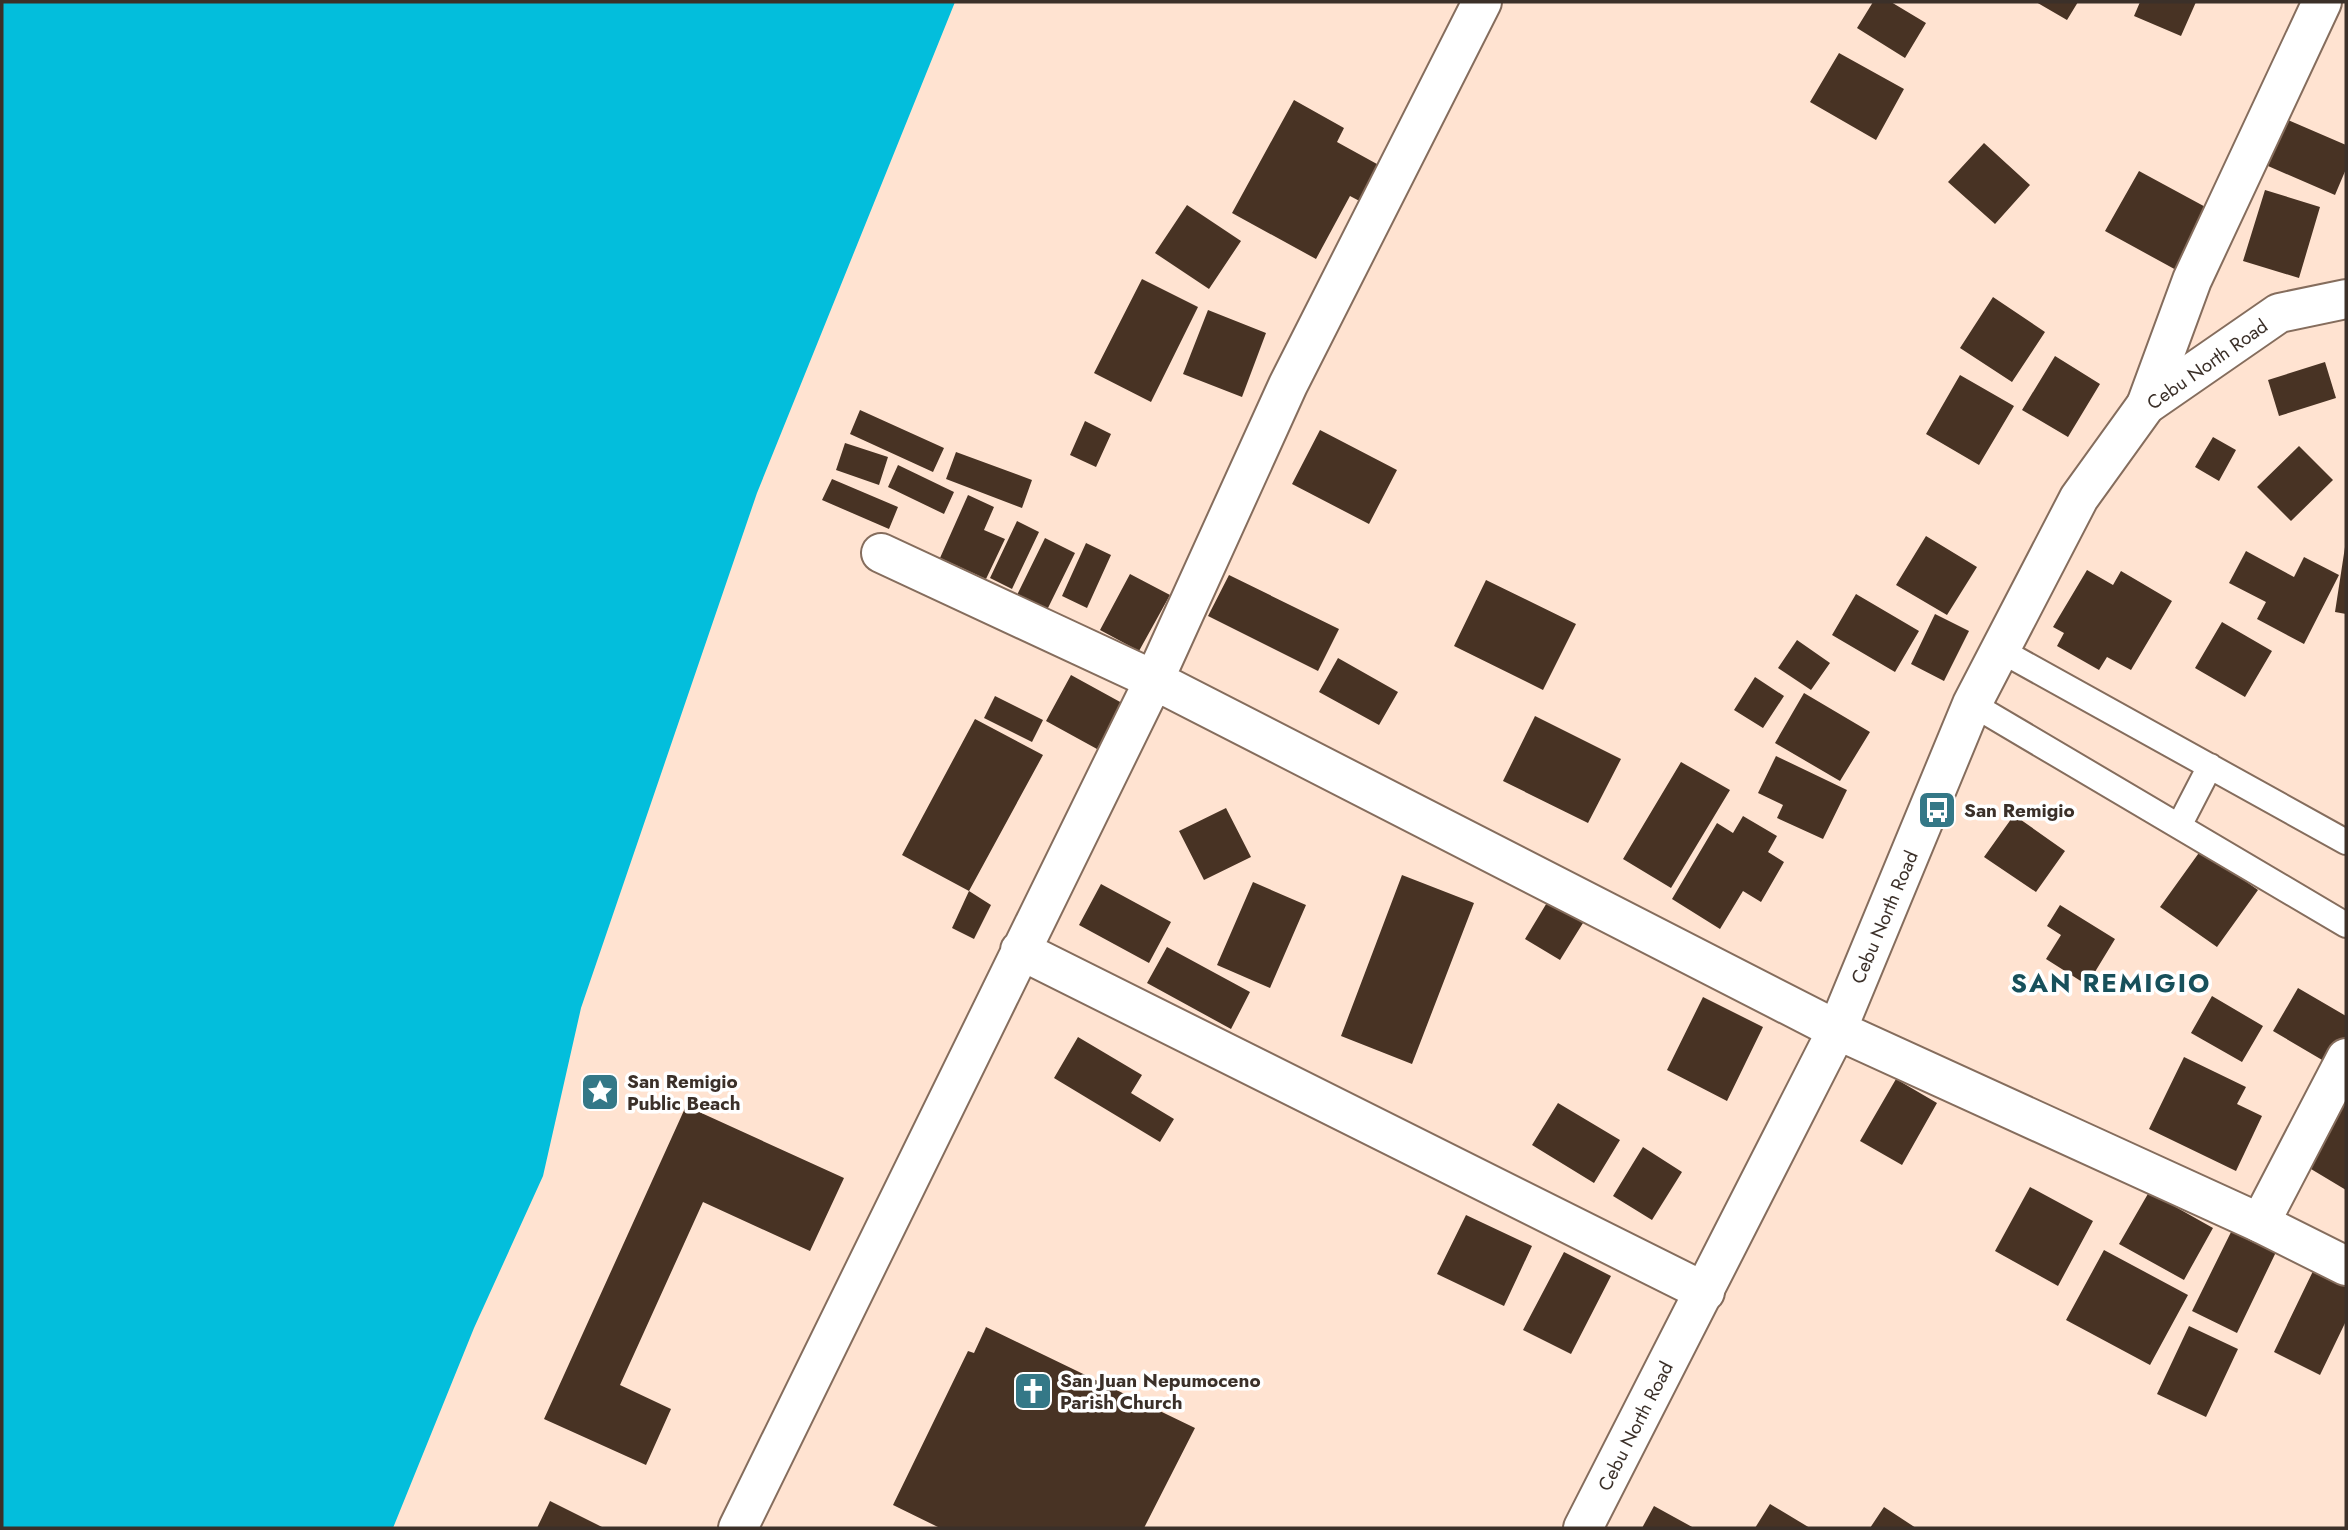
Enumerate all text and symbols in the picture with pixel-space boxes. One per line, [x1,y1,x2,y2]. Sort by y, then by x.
street label: Cebu North Road [2141,313,2273,416]
bus stop icon: San Remigio [1916,789,1958,831]
place label: San Remigio [1964,797,2075,824]
street label: Cebu North Road [1844,846,1925,988]
district label: SAN REMIGIO [2011,964,2211,1002]
place label: San Remigio Public Beach [627,1068,741,1117]
place icon: San Remigio Public Beach [579,1071,621,1113]
street label: Cebu North Road [1591,1357,1680,1496]
place label: San Juan Nepumoceno Parish Church [1060,1367,1261,1416]
church icon: San Juan Nepumoceno Parish Church [1012,1370,1054,1412]

